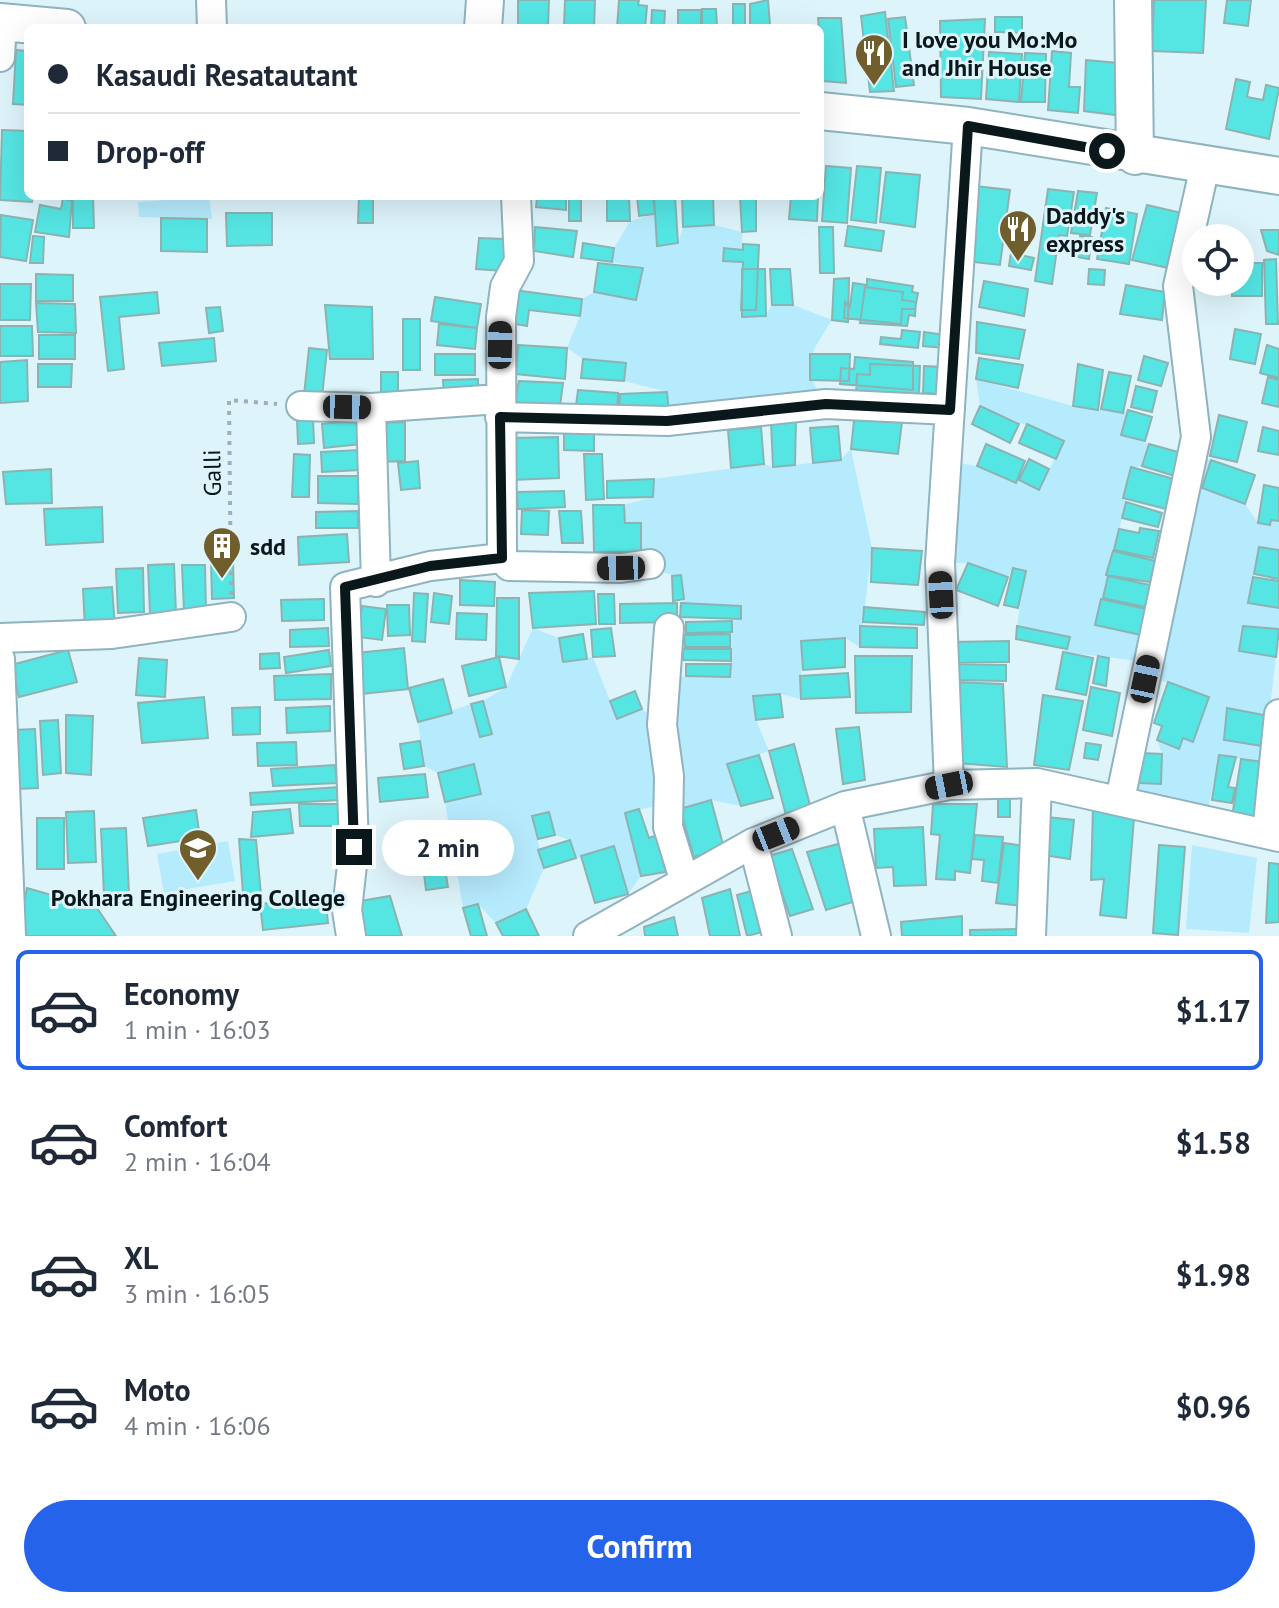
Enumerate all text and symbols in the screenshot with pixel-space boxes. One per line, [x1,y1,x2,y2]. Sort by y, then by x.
place label: I love you Mo:Mo and Jhir House [902,24,1078,83]
restaurant icon: I love you Mo:Mo and Jhir House [853,32,895,87]
text: Kasaudi Resatautant [96,55,357,94]
text: Drop-off [96,132,204,171]
route start [1089,133,1125,169]
place label: Daddy's express [1046,200,1125,259]
restaurant icon: Daddy's express [997,208,1039,263]
map controls [1182,224,1254,296]
button: locate [1182,224,1254,296]
car [488,321,512,369]
car [323,395,371,419]
street label: Galli [196,449,228,497]
building icon: sdd [201,525,243,580]
place label: sdd [250,531,286,562]
car [597,556,645,580]
car [928,570,954,620]
car [1128,653,1162,705]
car [923,769,975,801]
car [749,814,803,854]
callout: 2 min [382,819,514,875]
school or university icon: Pokhara Engineering College [177,827,219,882]
route end [336,829,372,865]
text: 2 min [416,831,480,864]
place label: Pokhara Engineering College [51,882,345,913]
icon: car [28,974,100,1046]
text: Economy [124,974,239,1013]
text: $1.17 [1176,991,1251,1030]
text: 1 min · 16:03 [124,1013,271,1046]
icon: car [28,1106,100,1178]
text: Comfort [124,1106,227,1145]
text: $1.58 [1176,1123,1251,1162]
text: 2 min · 16:04 [124,1145,271,1178]
icon: car [28,1238,100,1310]
text: XL [124,1238,158,1277]
text: $1.98 [1176,1255,1251,1294]
text: 3 min · 16:05 [124,1277,271,1310]
icon: car [28,1370,100,1442]
text: Moto [124,1370,191,1409]
text: $0.96 [1176,1387,1251,1426]
text: 4 min · 16:06 [124,1409,271,1442]
button: Confirm [24,1500,1255,1592]

